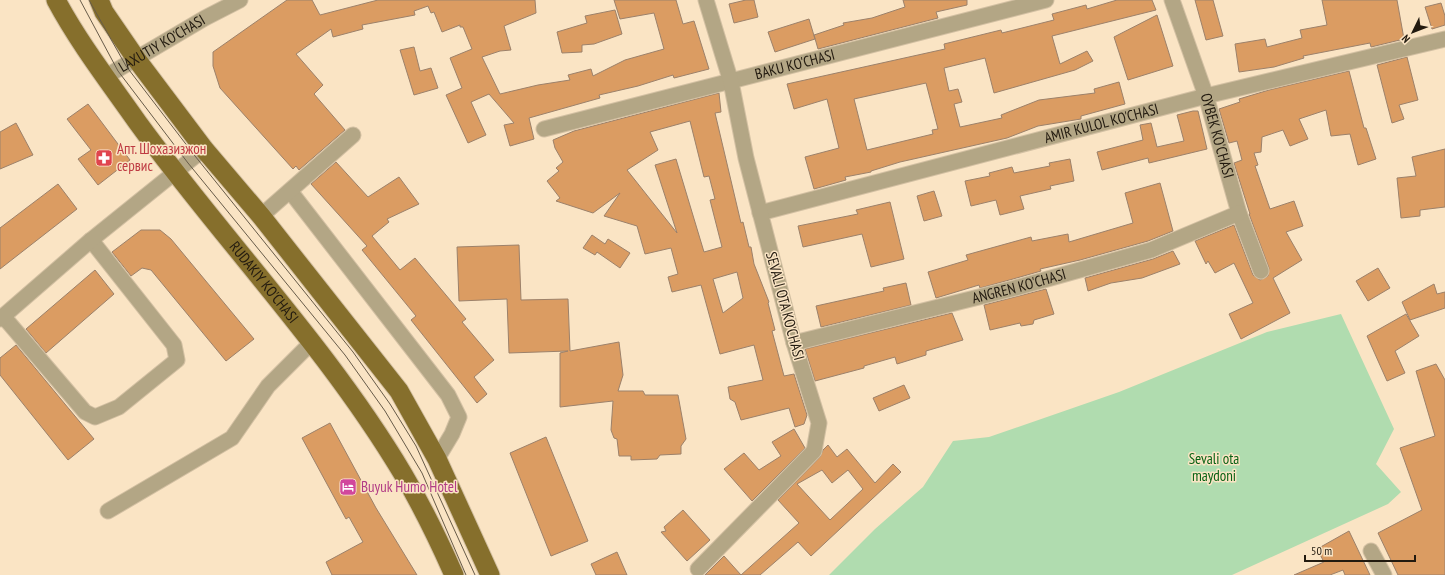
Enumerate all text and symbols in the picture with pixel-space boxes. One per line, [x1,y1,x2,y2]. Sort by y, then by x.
street label: LAXUTIY KO'CHASI [115,10,208,76]
north arrow [1393,12,1433,52]
text: N [1399,32,1413,46]
street label: BAKU KO'CHASI [753,45,837,83]
street label: OYBEK KO'CHASI [1197,91,1239,180]
street label: AMIR KULOL KO'CHASI [1042,99,1161,147]
place label: Апт. Шохазизжон сервис [117,139,206,175]
pharmacy icon: Апт. Шохазизжон сервис [94,148,114,168]
street label: RUDAKIY KO'CHASI [226,237,303,327]
street label: SEVALI OTA KO'CHASI [762,250,809,362]
street label: ANGREN KO'CHASI [970,264,1068,307]
park label: Sevali ota maydoni [1189,449,1239,485]
hotel icon: Buyuk Humo Hotel [338,477,358,497]
place label: Buyuk Humo Hotel [361,477,458,496]
scale bar [1305,537,1415,563]
text: 50 m [1311,543,1332,558]

